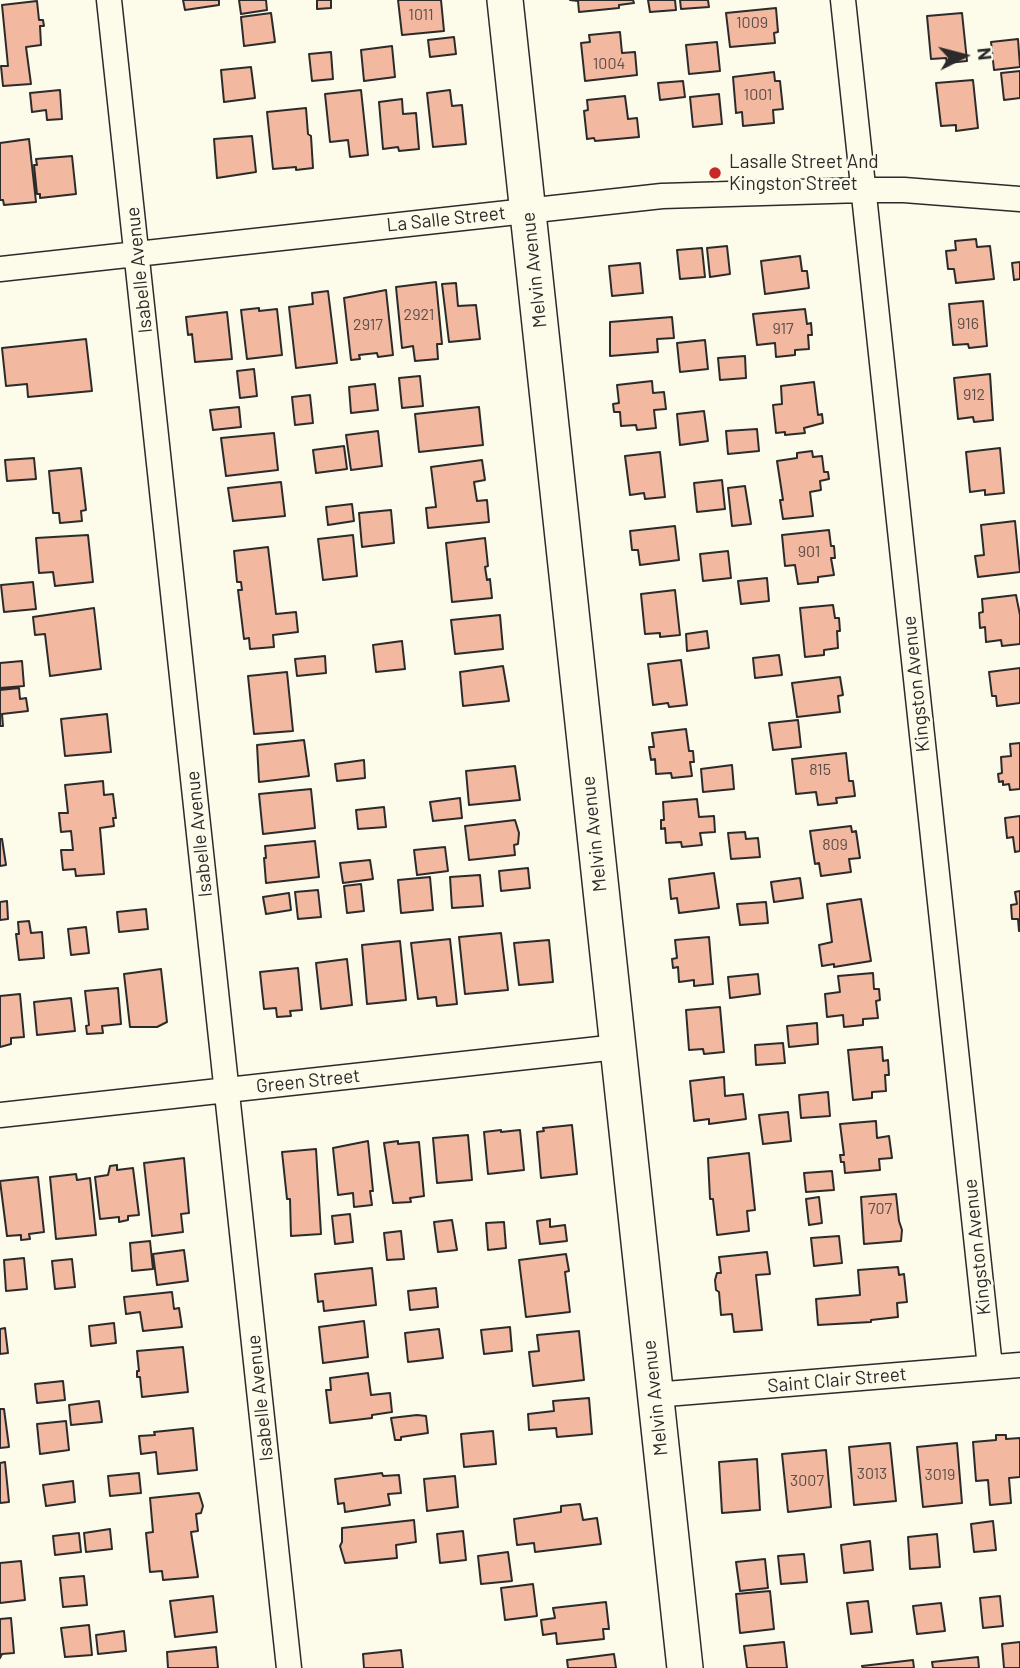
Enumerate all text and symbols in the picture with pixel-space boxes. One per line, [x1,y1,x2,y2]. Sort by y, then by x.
house number: 1011 [408,5,434,25]
house number: 1009 [736,13,768,33]
north arrow [929,21,999,91]
text: N [973,46,997,61]
house number: 1004 [593,54,625,74]
house number: 1001 [744,85,772,105]
place label: Lasalle Street And Kingston Street [729,151,879,195]
marker: Lasalle Street And Kingston Street [707,165,723,181]
street label: La Salle Street [385,201,507,237]
street label: Isabelle Avenue [121,206,157,334]
street label: Melvin Avenue [517,211,551,329]
house number: 2921 [404,305,434,325]
house number: 916 [957,314,979,334]
house number: 2917 [353,315,383,335]
house number: 917 [772,319,794,339]
house number: 912 [963,385,985,405]
house number: 901 [798,542,820,562]
street label: Kingston Avenue [897,615,935,753]
house number: 815 [809,760,831,780]
street label: Isabelle Avenue [181,770,217,898]
street label: Melvin Avenue [577,775,611,893]
house number: 809 [822,835,848,855]
street label: Green Street [255,1064,361,1098]
street label: Kingston Avenue [958,1178,996,1316]
house number: 707 [868,1199,892,1219]
street label: Isabelle Avenue [242,1334,278,1462]
street label: Melvin Avenue [638,1339,672,1457]
street label: Saint Clair Street [766,1363,908,1397]
house number: 3013 [857,1464,887,1484]
house number: 3019 [925,1465,955,1485]
house number: 3007 [790,1471,824,1491]

